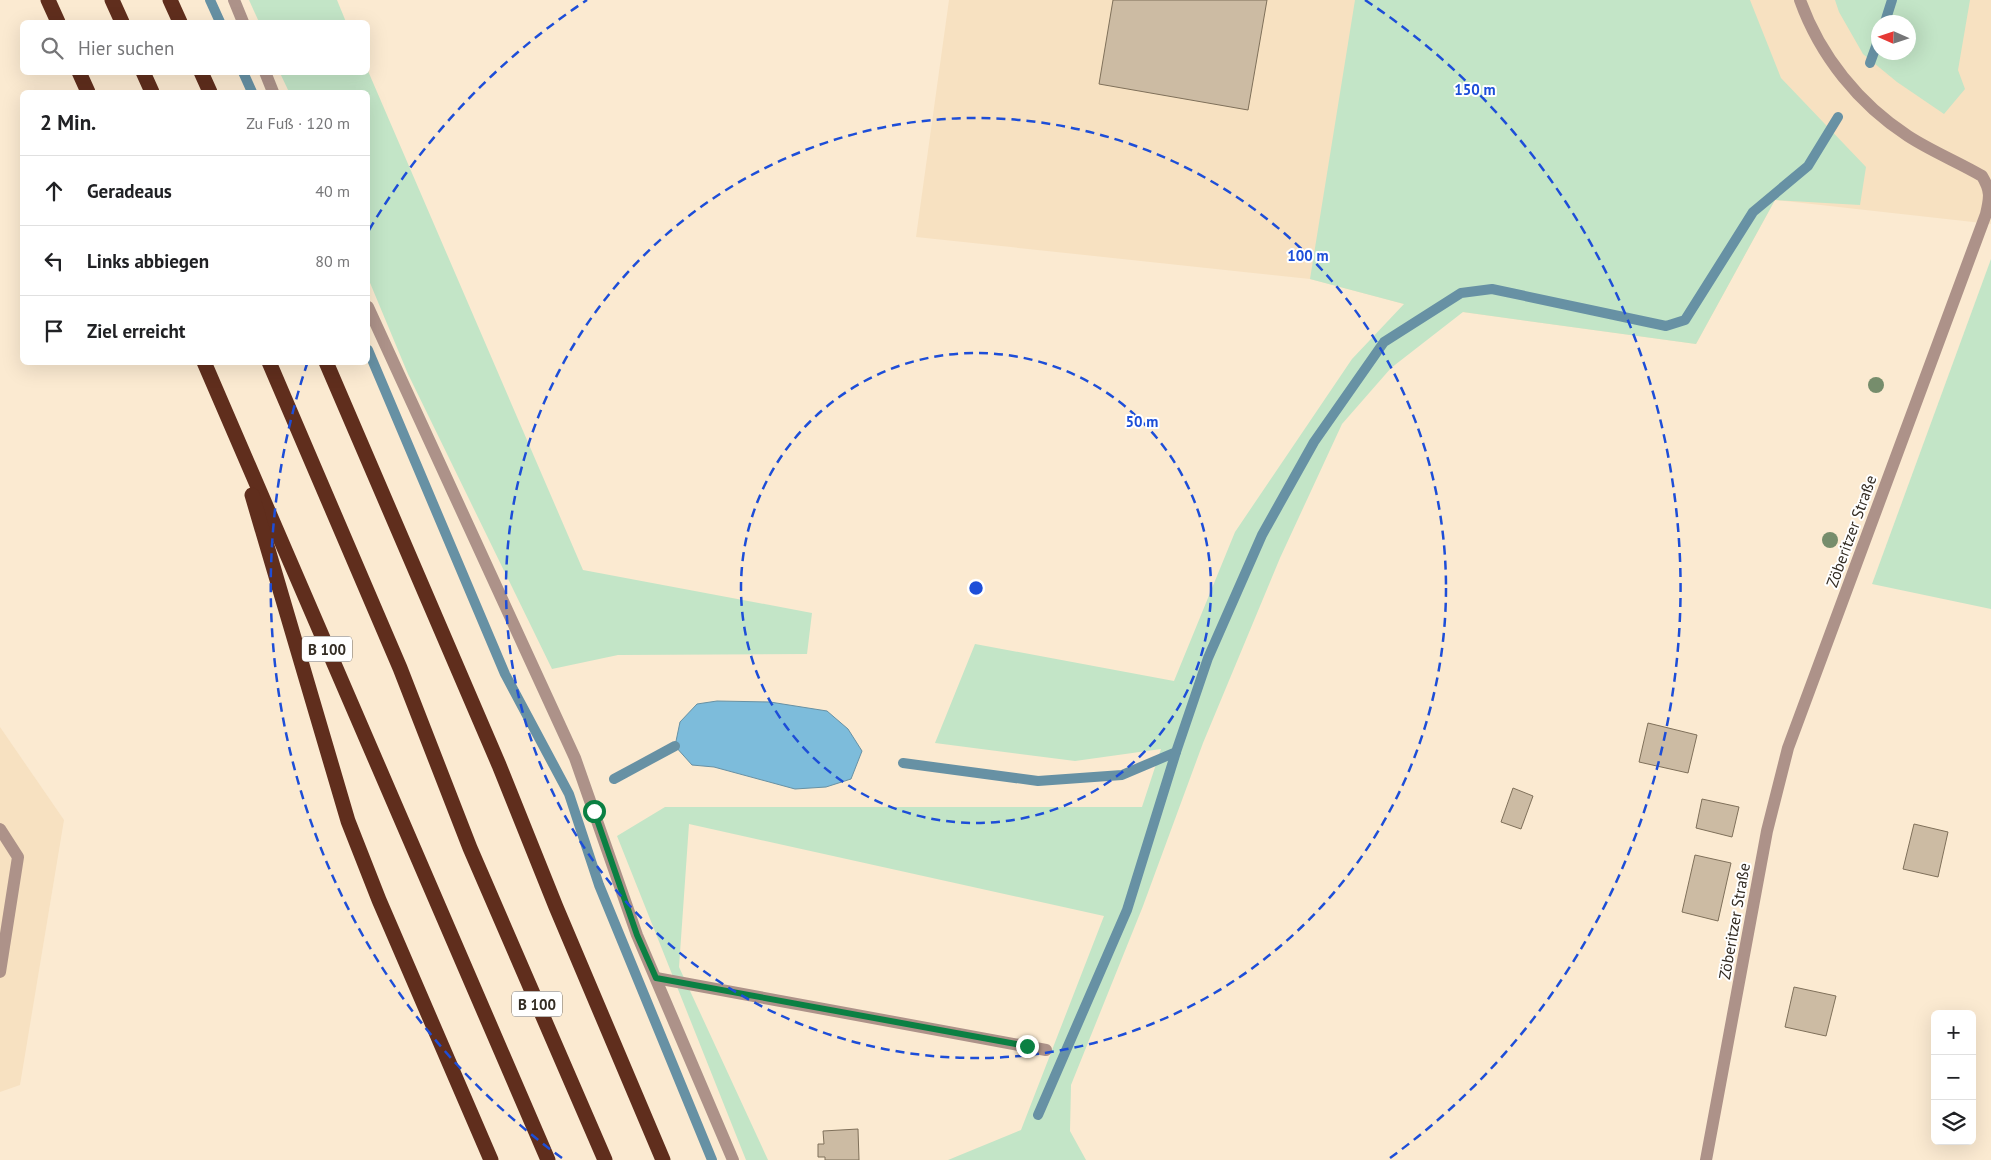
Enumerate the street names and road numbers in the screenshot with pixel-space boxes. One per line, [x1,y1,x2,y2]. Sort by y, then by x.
street label: Zöberitzer Straße [1821,472,1881,590]
road number: B 100 [302,636,352,662]
street label: Zöberitzer Straße [1714,861,1754,981]
road number: B 100 [512,992,562,1016]

